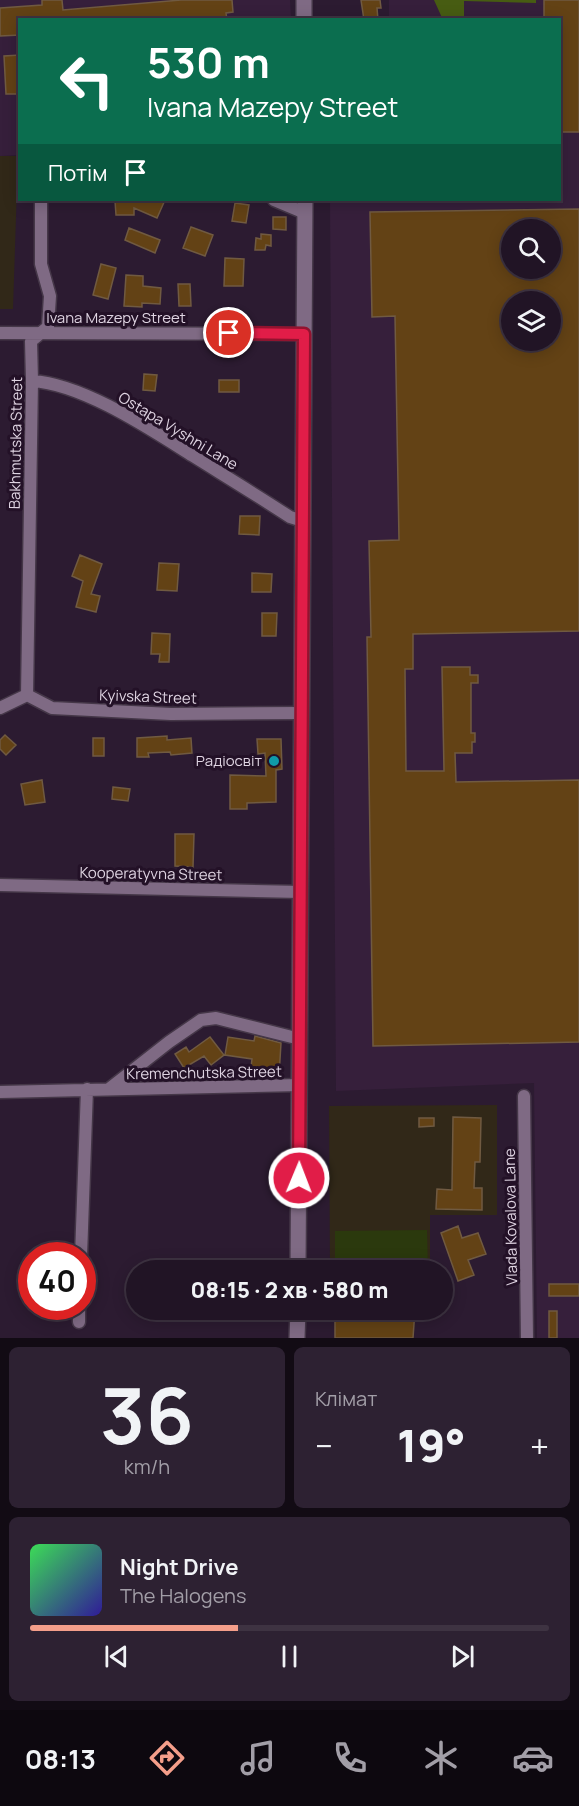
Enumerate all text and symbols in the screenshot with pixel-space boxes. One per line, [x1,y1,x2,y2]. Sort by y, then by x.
text: 530 m [147,33,270,91]
icon: left [48,42,126,120]
text: Ivana Mazepy Street [147,88,398,125]
icon: arrive [119,156,152,189]
text: Потім [48,158,107,188]
map controls [501,219,561,351]
button: search [501,219,561,279]
button: layers [501,291,561,351]
street label: Ivana Mazepy Street [46,307,186,328]
pin [203,307,254,358]
icon: arrive [212,316,245,349]
street label: Bakhmutska Street [4,377,27,509]
street label: Ostapa Vyshni Lane [115,387,242,475]
street label: Kyivska Street [99,684,197,709]
place label: Радіосвіт [196,750,262,771]
marker: Радіосвіт [267,754,281,768]
street label: Kooperatyvna Street [79,862,223,885]
street label: Kremenchutska Street [126,1061,282,1084]
position arrow [267,1146,331,1210]
street label: Vlada Kovalova Lane [499,1148,522,1286]
speed limit sign: 40 [18,1242,96,1320]
text: 08:15 · 2 хв · 580 m [191,1275,388,1305]
text: 36 [100,1361,194,1467]
text: Клімат [315,1385,377,1412]
text: 19° [397,1414,466,1476]
text: − [315,1423,333,1468]
text: + [530,1423,549,1468]
text: km/h [124,1453,170,1480]
text: Night Drive [120,1552,239,1582]
text: The Halogens [120,1582,246,1609]
icon: previous [100,1640,133,1673]
icon: pause [273,1640,306,1673]
icon: next [446,1640,479,1673]
icon: directions [146,1737,188,1779]
icon: music [237,1737,279,1779]
icon: phone [329,1737,371,1779]
icon: climate [420,1737,462,1779]
icon: car [512,1737,554,1779]
text: 08:13 [25,1740,96,1777]

